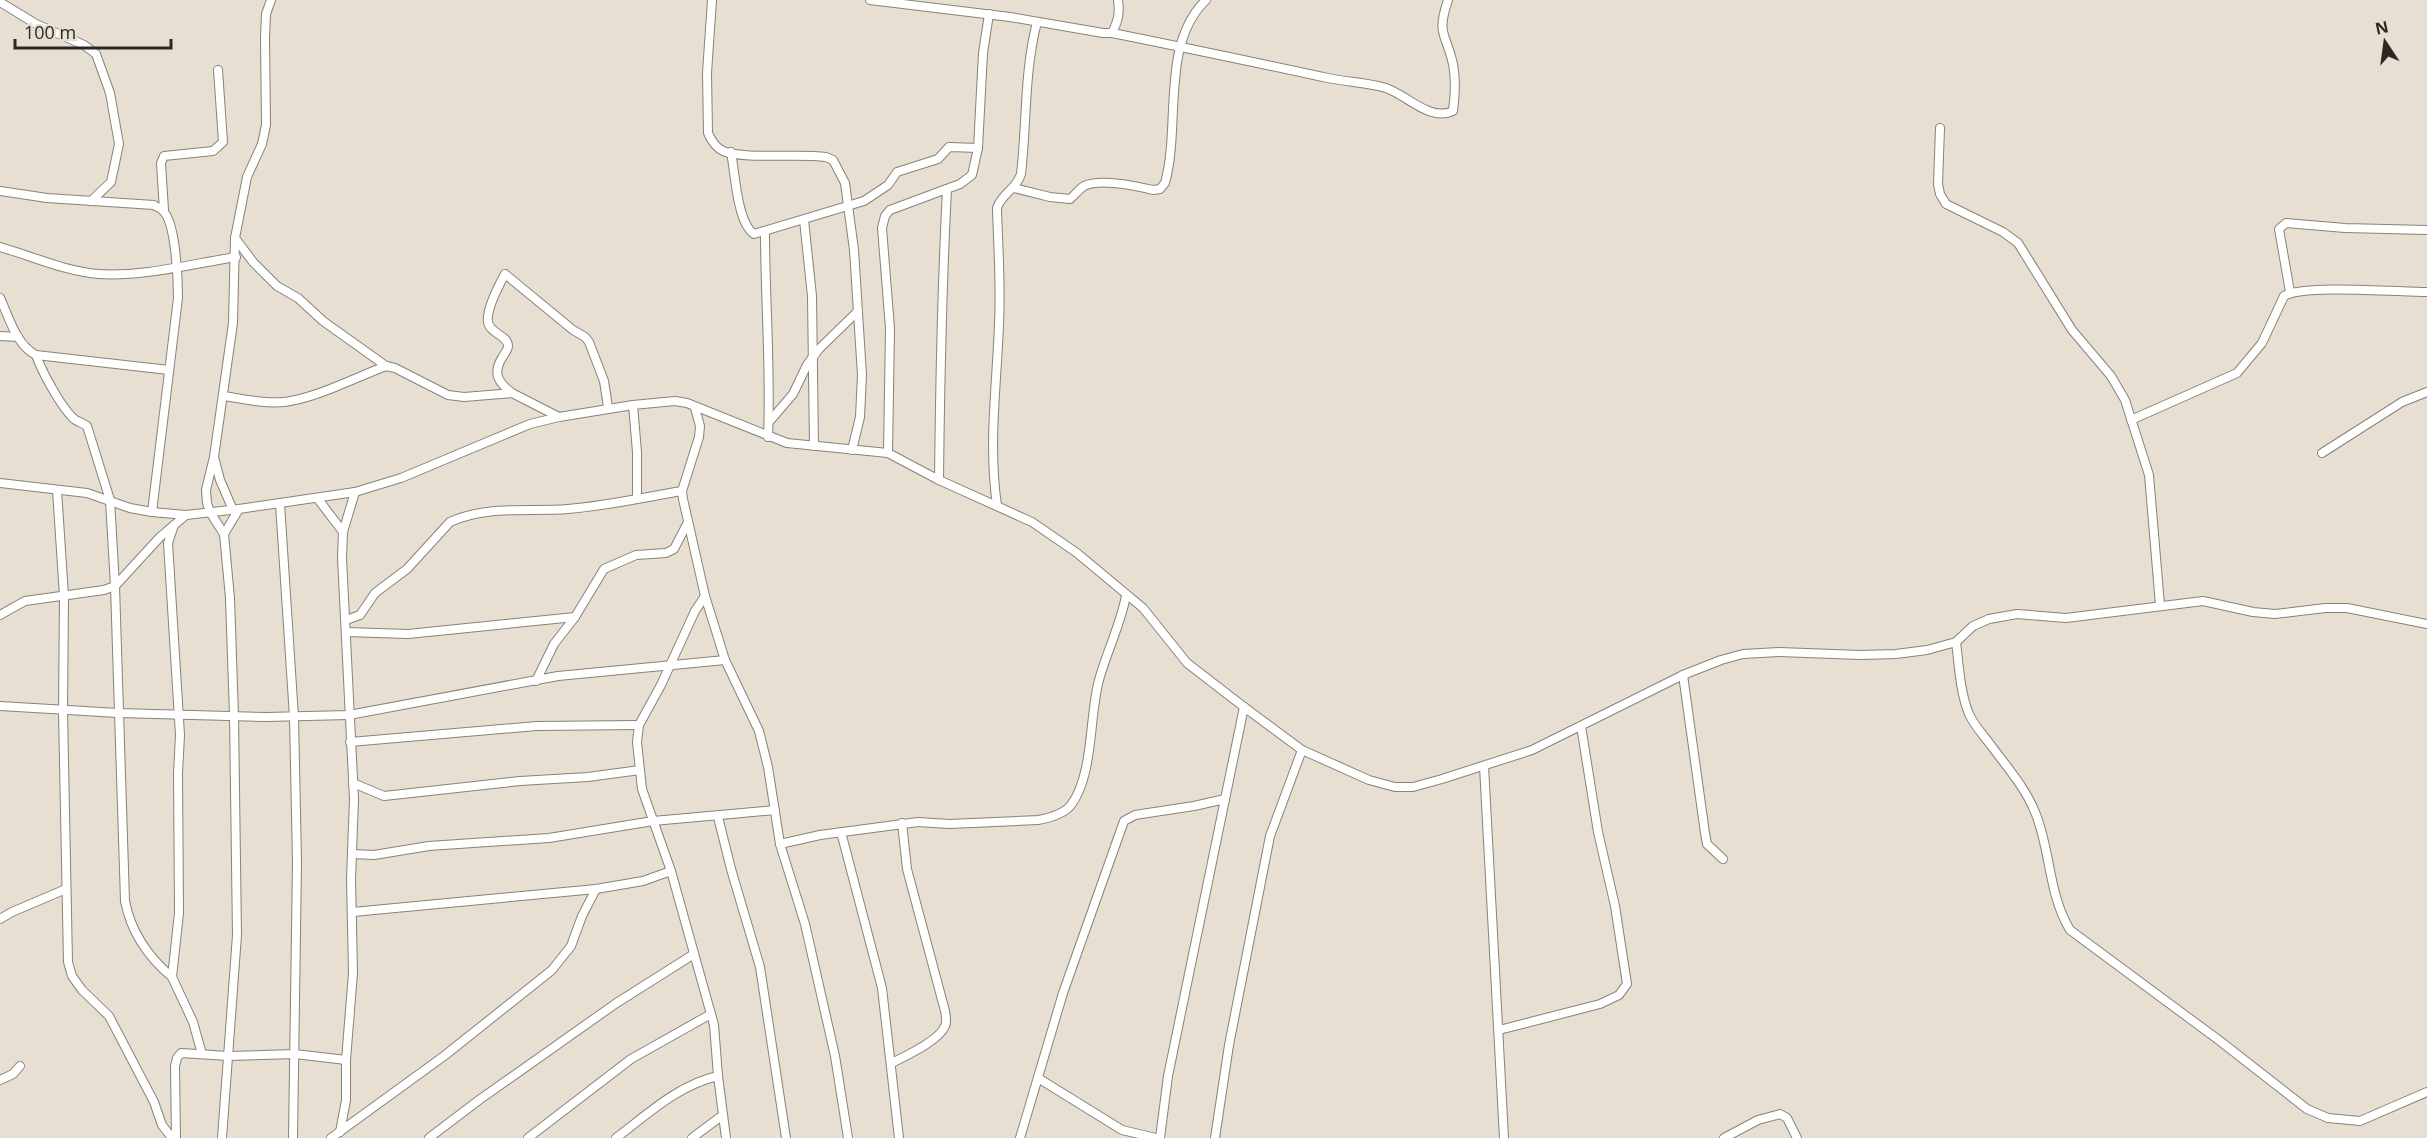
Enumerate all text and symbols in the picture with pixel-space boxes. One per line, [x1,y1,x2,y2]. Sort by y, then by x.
scale bar [15,12,171,50]
north arrow [2355,12,2415,72]
text: N [2373,15,2390,40]
text: 100 m [24,20,76,44]

